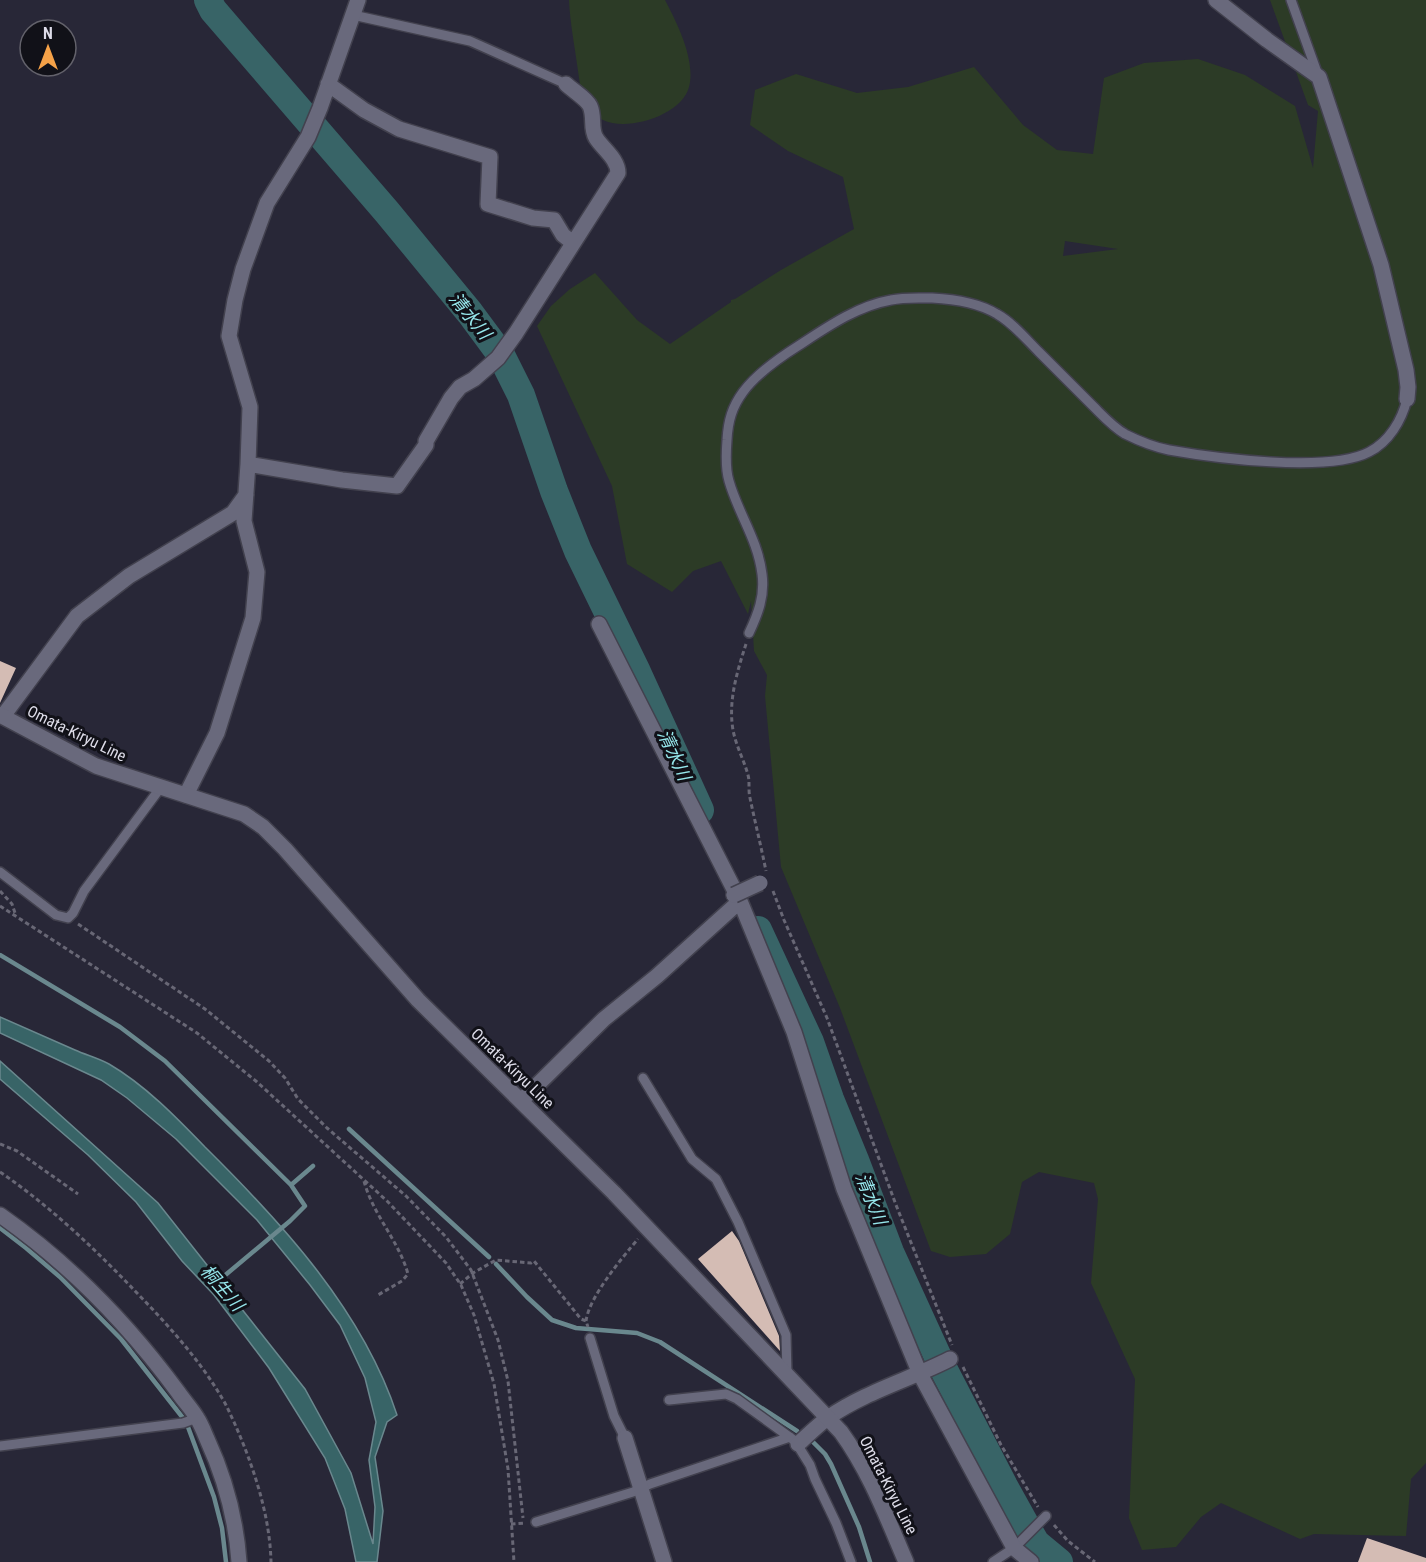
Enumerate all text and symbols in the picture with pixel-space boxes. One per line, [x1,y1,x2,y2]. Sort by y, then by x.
north arrow [18,18,78,78]
text: N [43,24,53,43]
water label: 清水川 [445,288,497,345]
street label: Omata-Kiryu Line [24,701,129,766]
water label: 清水川 [654,726,696,786]
street label: Omata-Kiryu Line [467,1024,558,1113]
water label: 清水川 [852,1170,892,1230]
water label: 桐生川 [197,1260,249,1316]
street label: Omata-Kiryu Line [856,1433,921,1538]

